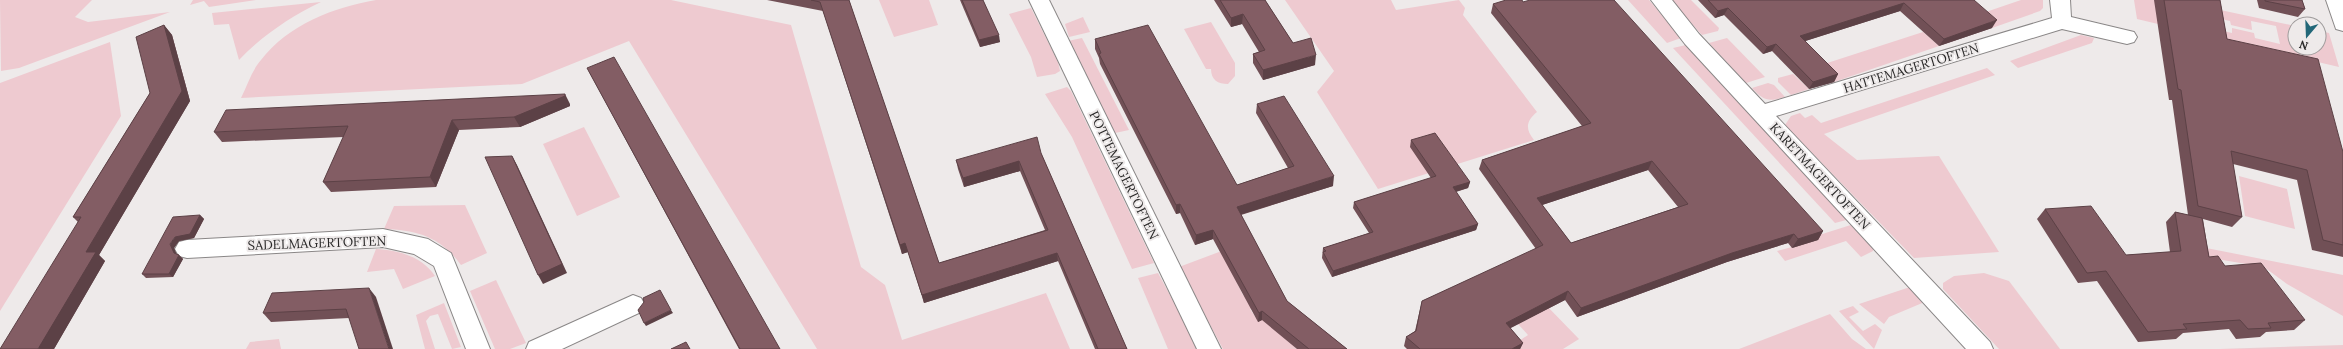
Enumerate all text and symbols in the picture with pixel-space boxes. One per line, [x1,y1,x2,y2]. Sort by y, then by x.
north arrow [2287,16,2327,56]
text: N [2297,37,2310,53]
street label: HATTEMAGERTOFTEN [1841,39,1981,97]
street label: POTTEMAGERTOFTEN [1085,108,1163,242]
street label: KARETMAGERTOFTEN [1766,119,1874,233]
street label: SADELMAGERTOFTEN [247,232,387,254]

